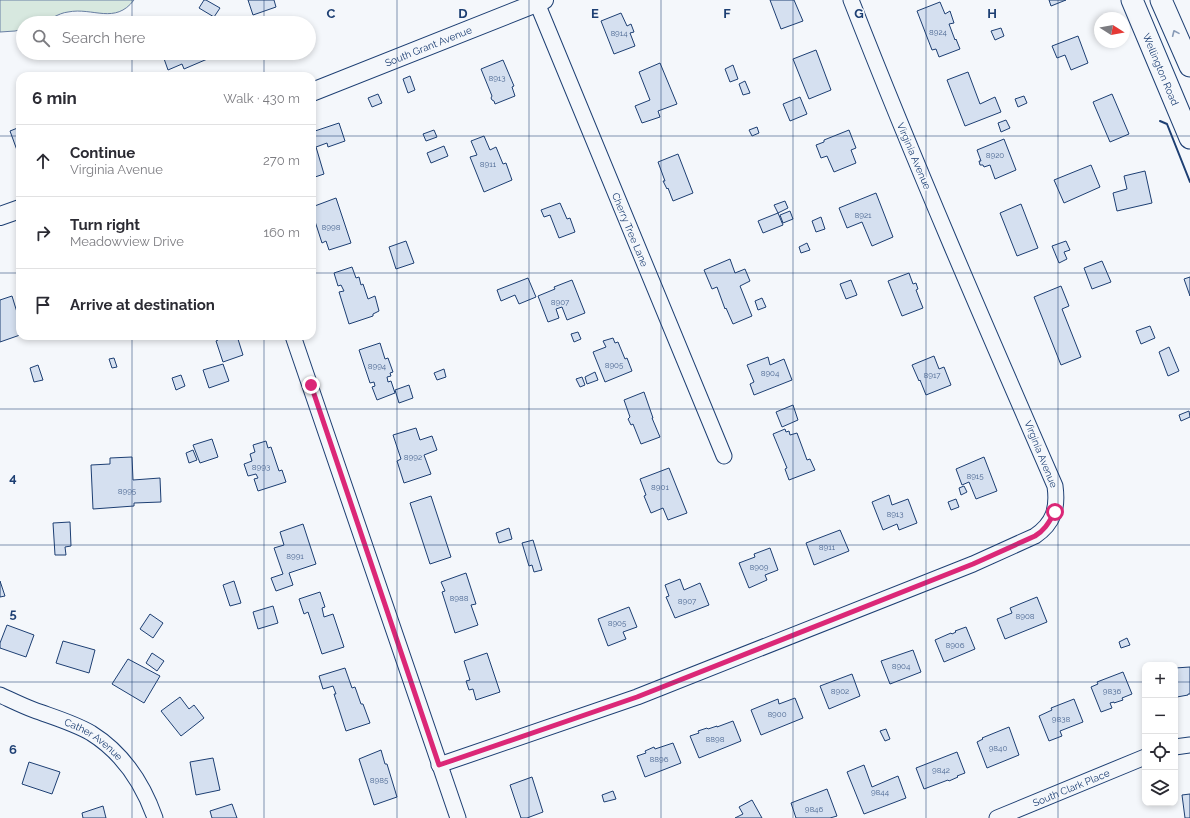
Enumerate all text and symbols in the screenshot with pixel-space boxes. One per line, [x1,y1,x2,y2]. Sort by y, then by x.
text: C [327,6,336,21]
text: D [458,6,468,21]
text: E [591,6,599,21]
text: F [723,6,731,21]
text: G [854,6,864,21]
text: H [987,6,997,21]
north arrow [1094,12,1130,48]
search box [16,16,316,60]
street label: South Grant Avenue [383,24,473,68]
icon: search [30,27,52,49]
house number: 8924 [929,27,948,37]
house number: 8914 [610,28,628,38]
text: Search here [62,29,145,47]
one-way arrow [1172,30,1180,37]
street label: Wellington Road [1141,32,1181,107]
house number: 8913 [488,73,506,83]
text: 6 min [32,88,77,108]
text: Walk · 430 m [223,91,300,106]
street label: Virginia Avenue [895,121,933,191]
text: Continue [70,144,135,162]
icon: ahead [32,150,54,172]
house number: 8920 [986,150,1004,160]
text: 270 m [263,153,300,168]
house number: 8911 [480,159,497,169]
text: Virginia Avenue [70,162,163,177]
street label: Cherry Tree Lane [610,191,651,268]
house number: 8921 [854,210,872,220]
text: Turn right [70,216,140,234]
icon: right [32,222,54,244]
house number: 8998 [322,222,341,232]
text: 160 m [263,225,300,240]
text: Meadowview Drive [70,234,184,249]
icon: arrive [32,294,54,316]
text: Arrive at destination [70,296,215,314]
house number: 8907 [551,297,570,307]
house number: 8905 [605,360,624,370]
house number: 8994 [368,361,387,371]
house number: 8904 [761,368,780,378]
house number: 8917 [923,370,941,380]
route end [302,376,320,394]
street label: Virginia Avenue [1023,419,1060,489]
house number: 8992 [404,452,422,462]
house number: 8993 [252,462,270,472]
text: 4 [9,470,17,485]
house number: 8915 [966,471,984,481]
house number: 8901 [651,482,669,492]
house number: 8995 [118,486,137,496]
route start [1046,503,1064,521]
house number: 8913 [886,509,904,519]
house number: 8911 [819,542,836,552]
house number: 8991 [286,551,304,561]
house number: 8909 [749,562,769,572]
house number: 8988 [450,593,469,603]
house number: 8907 [678,596,697,606]
text: 5 [9,606,17,621]
house number: 8908 [1015,611,1035,621]
house number: 8905 [608,618,627,628]
house number: 8906 [945,640,965,650]
house number: 8904 [892,661,911,671]
map controls [1142,662,1178,806]
button: + [1142,662,1178,698]
house number: 8902 [831,686,849,696]
house number: 9836 [1103,686,1121,696]
button: − [1142,698,1178,734]
house number: 8900 [767,709,787,719]
house number: 9838 [1052,714,1070,724]
street label: Cather Avenue [63,716,125,762]
house number: 8898 [706,734,725,744]
button: locate [1142,734,1178,770]
text: 6 [9,742,17,757]
house number: 9840 [989,743,1007,753]
house number: 8896 [650,754,669,764]
house number: 9842 [932,765,950,775]
street label: South Clark Place [1031,767,1111,808]
button: layers [1142,770,1178,806]
house number: 8985 [370,775,389,785]
house number: 9844 [871,787,890,797]
house number: 9846 [805,804,823,814]

